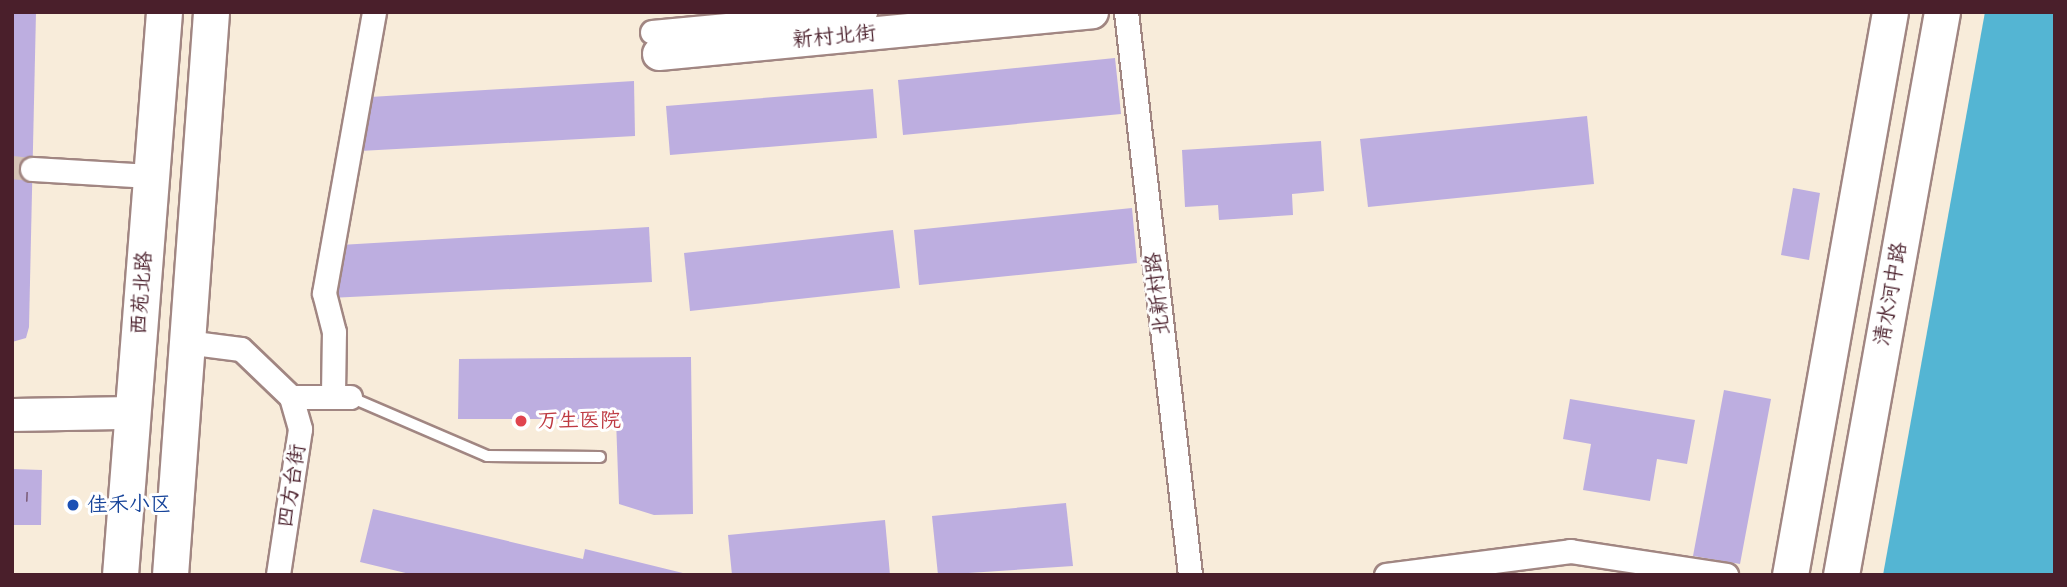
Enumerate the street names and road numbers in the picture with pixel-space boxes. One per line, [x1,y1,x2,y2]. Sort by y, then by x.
street label: 新村北街 [791,21,877,53]
street label: 清水河中路 [1869,240,1913,348]
street label: 西苑北路 [127,250,157,336]
street label: 北新村路 [1140,251,1176,337]
street label: 四方台街 [273,443,311,529]

